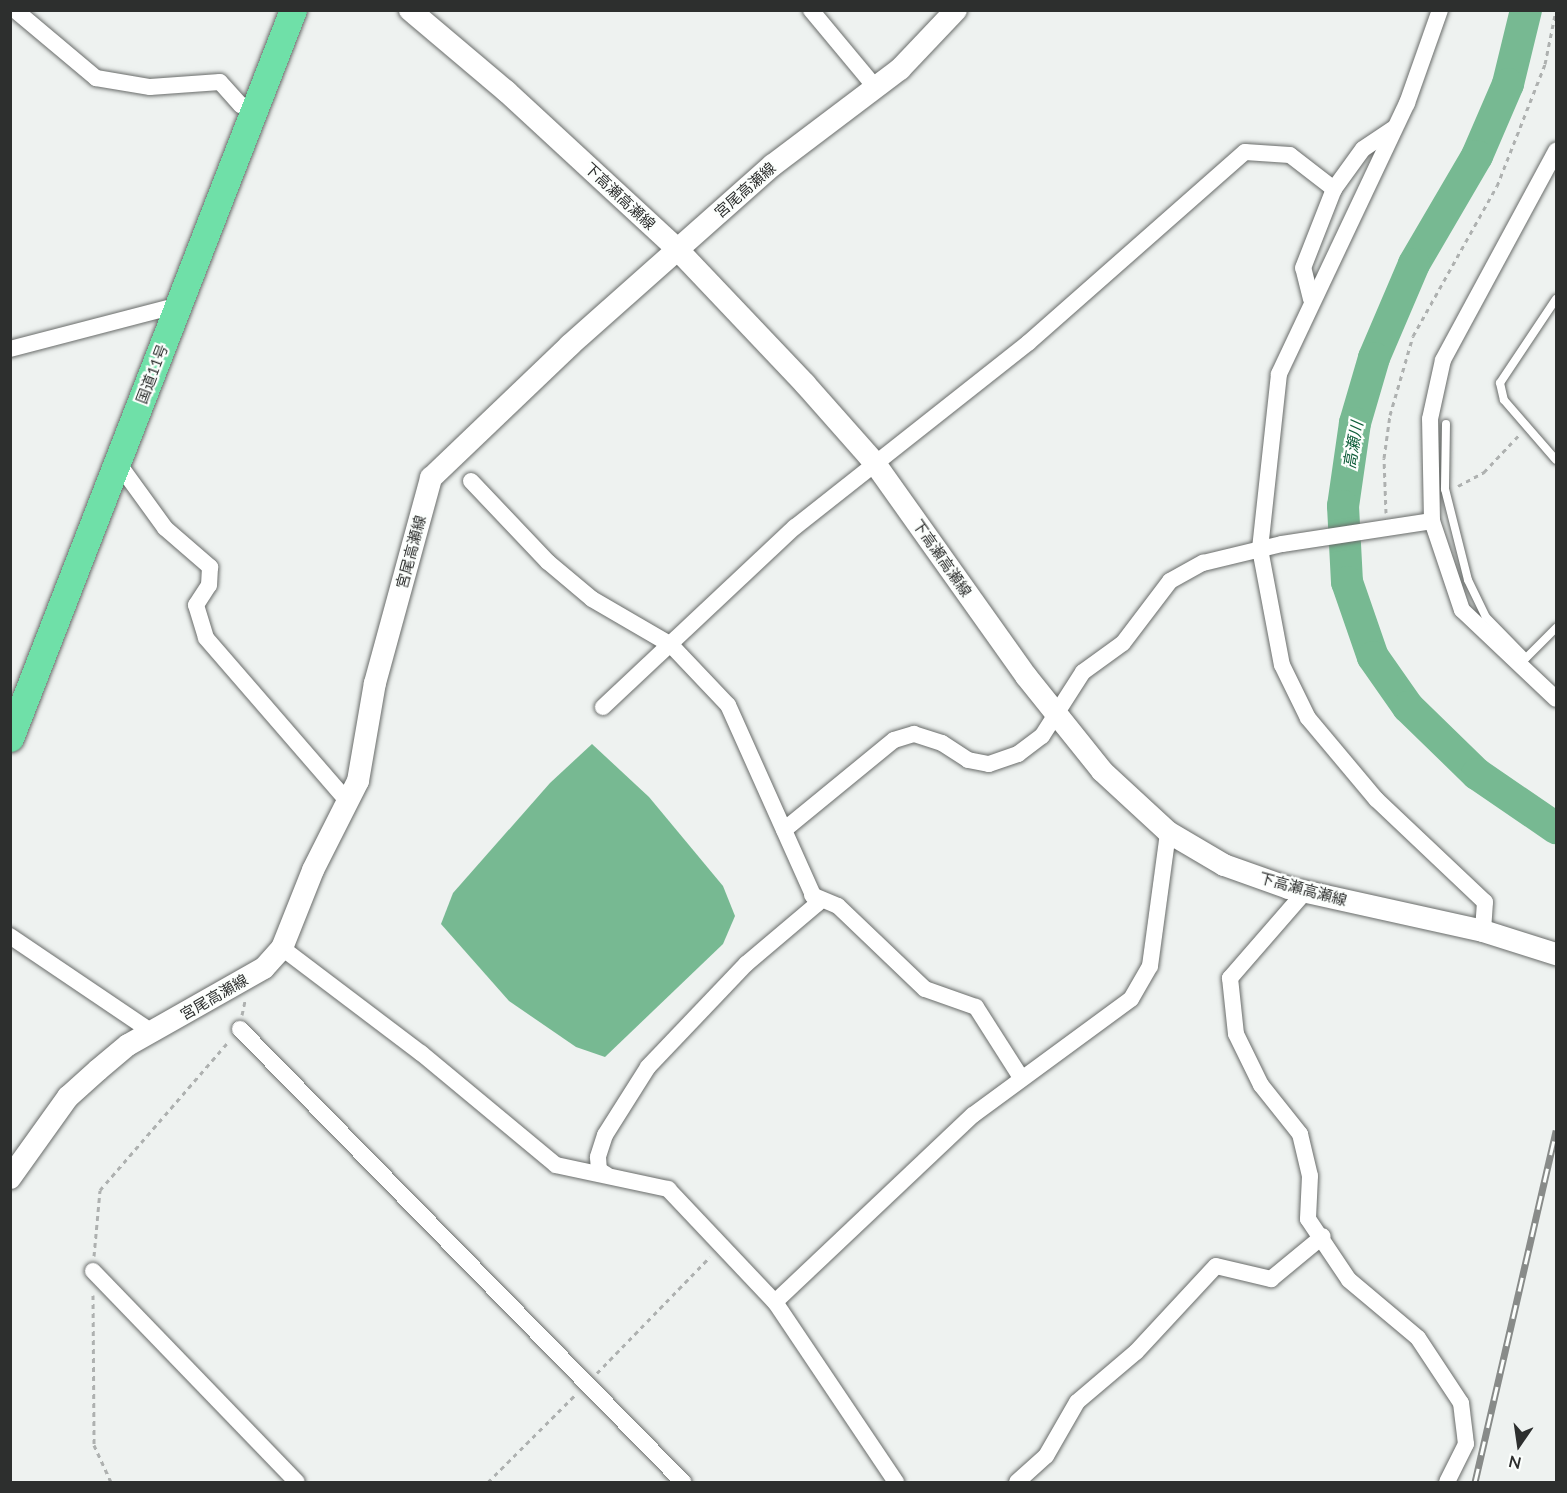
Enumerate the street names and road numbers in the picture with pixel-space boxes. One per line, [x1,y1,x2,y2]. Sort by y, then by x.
street label: 下高瀬高瀬線 [581,159,659,233]
street label: 宮尾高瀬線 [711,159,779,221]
street label: 国道11号 [132,342,172,406]
street label: 宮尾高瀬線 [393,513,429,591]
street label: 下高瀬高瀬線 [909,516,975,600]
street label: 下高瀬高瀬線 [1257,869,1349,909]
street label: 宮尾高瀬線 [177,970,251,1024]

